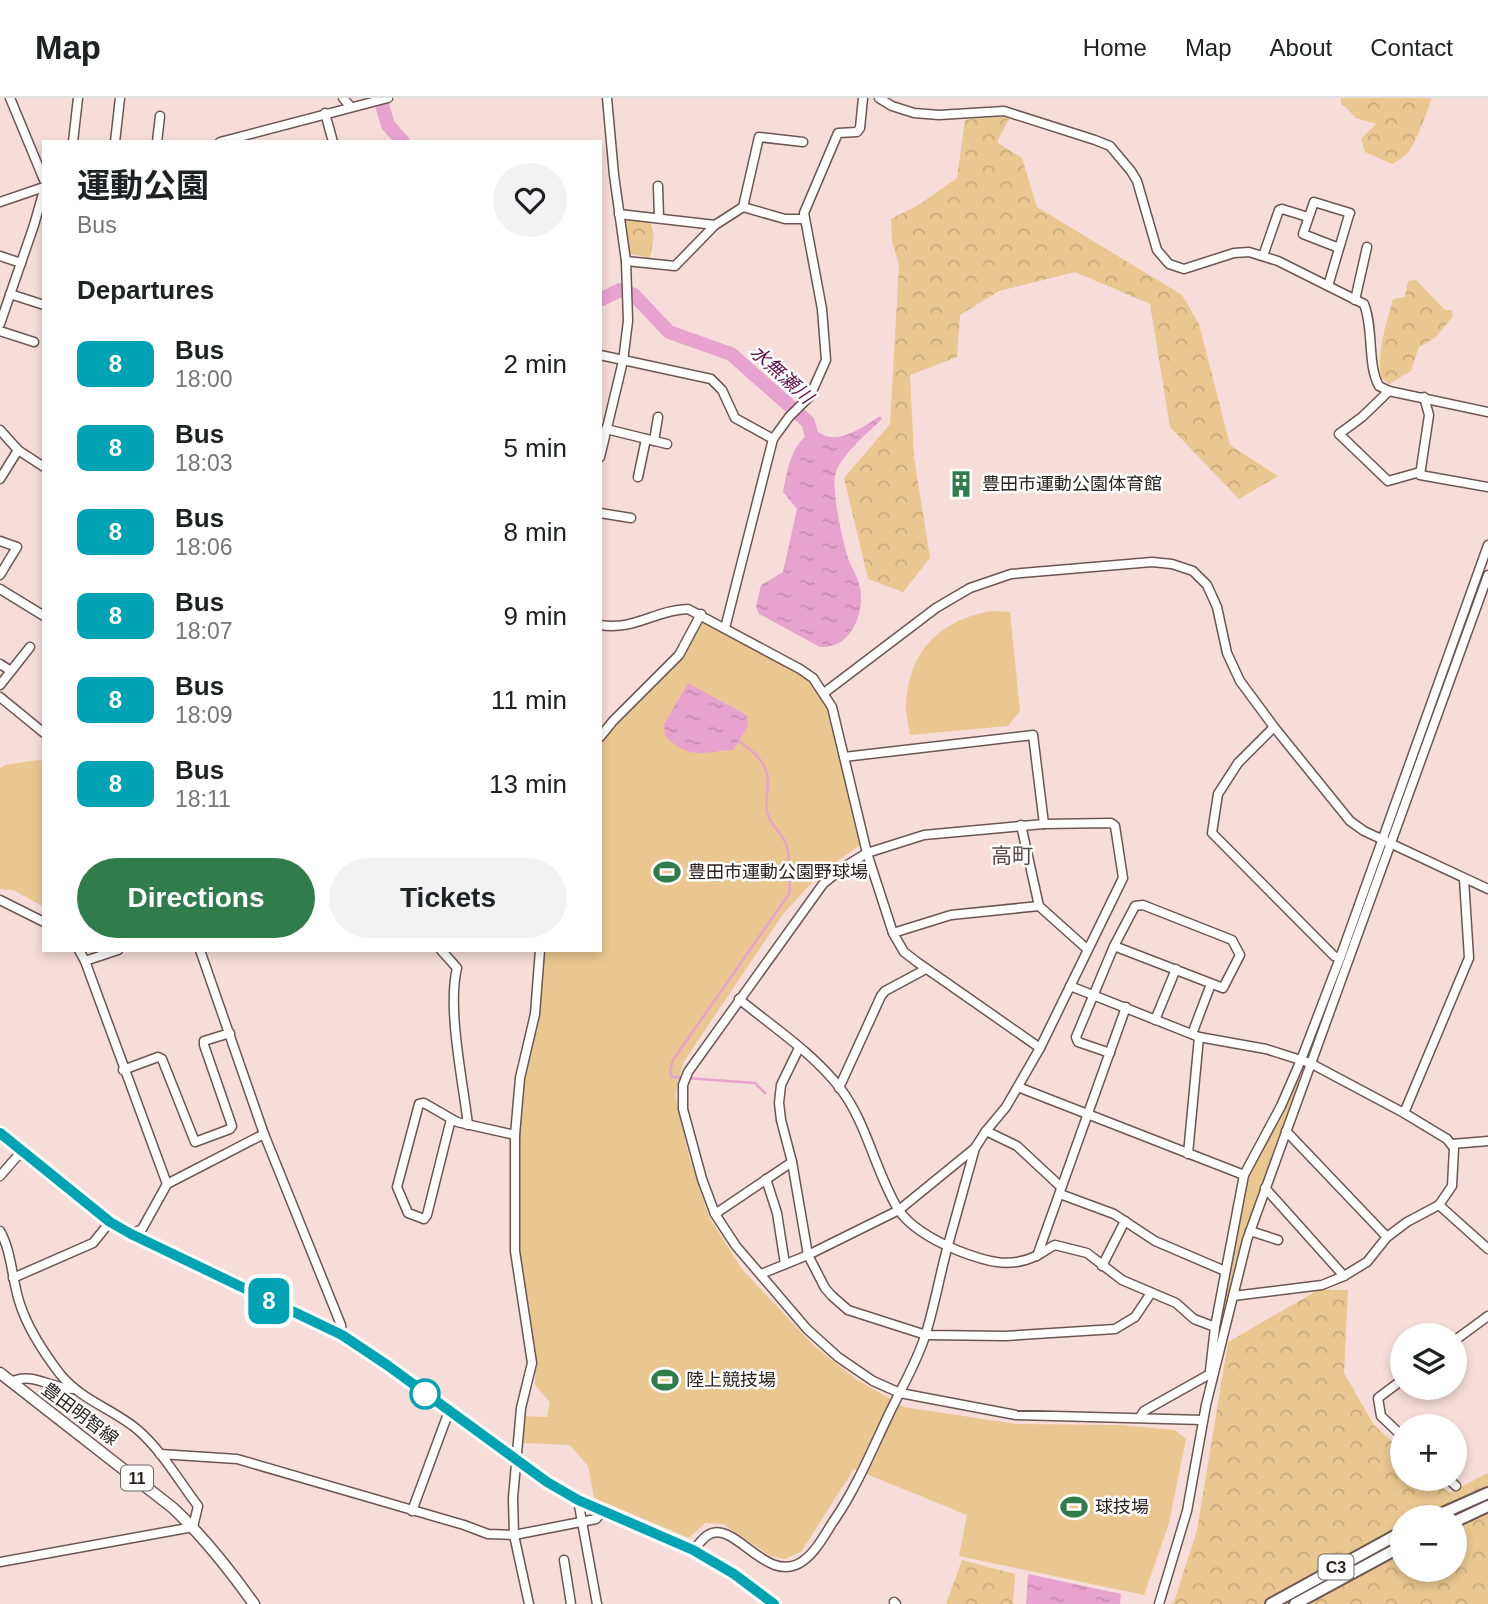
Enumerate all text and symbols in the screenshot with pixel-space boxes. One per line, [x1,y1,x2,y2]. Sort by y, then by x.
text: Map [35,29,101,66]
text: Home [1083,34,1147,61]
text: Map [1185,34,1232,61]
text: About [1270,34,1332,61]
text: Contact [1370,34,1453,61]
button: heart [493,163,567,237]
text: 運動公園 [77,167,209,204]
text: Bus [77,212,117,238]
text: Departures [77,275,214,305]
text: Bus [175,335,224,365]
water label: 水無瀬川 [746,341,818,409]
text: 2 min [503,349,567,379]
text: 8 [109,350,122,377]
text: 18:00 [175,366,233,392]
text: Bus [175,419,224,449]
text: 5 min [503,433,567,463]
text: 8 [109,434,122,461]
text: 18:03 [175,450,233,476]
building icon: 豊田市運動公園体育館 [946,469,976,499]
place label: 豊田市運動公園体育館 [982,474,1162,494]
text: Bus [175,503,224,533]
text: 8 min [503,517,567,547]
text: 8 [109,518,122,545]
text: 18:06 [175,534,233,560]
text: Bus [175,587,224,617]
text: 9 min [503,601,567,631]
text: 8 [109,602,122,629]
text: 18:07 [175,618,233,644]
text: Bus [175,671,224,701]
text: 11 min [491,685,567,715]
text: 8 [109,686,122,713]
text: 18:09 [175,702,233,728]
text: Bus [175,755,224,785]
text: 13 min [489,769,567,799]
text: 8 [109,770,122,797]
text: 18:11 [175,786,231,812]
district label: 高町 [991,844,1033,867]
sports icon: 豊田市運動公園野球場 [652,857,682,887]
button: Directions [77,858,315,938]
button: Tickets [329,858,567,938]
place label: 豊田市運動公園野球場 [688,862,868,882]
line badge: 8 [246,1278,292,1324]
text: 8 [262,1287,276,1314]
map controls [1390,1323,1467,1582]
button: layers [1390,1323,1467,1400]
sports icon: 陸上競技場 [650,1365,680,1395]
place label: 陸上競技場 [686,1370,776,1390]
street label: 豊田明智線 [38,1379,122,1449]
unlabelled marker [410,1379,440,1409]
button: + [1390,1414,1467,1491]
road number: 11 [121,1466,153,1490]
sports icon: 球技場 [1059,1492,1089,1522]
place label: 球技場 [1095,1497,1149,1517]
button: − [1390,1505,1467,1582]
road number: C3 [1318,1554,1354,1580]

